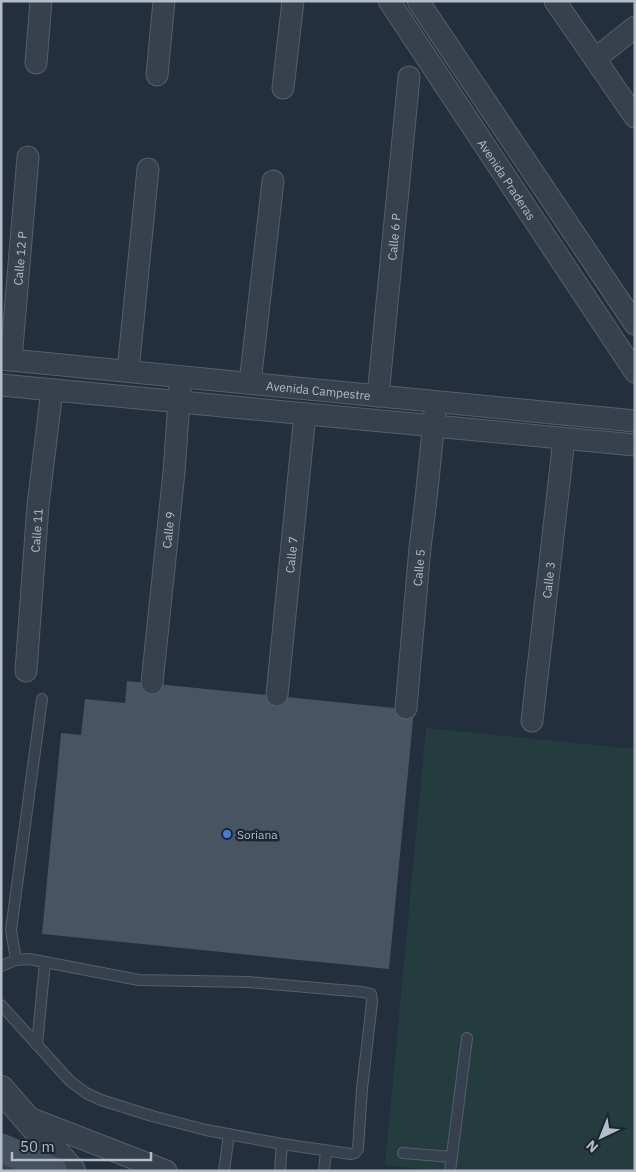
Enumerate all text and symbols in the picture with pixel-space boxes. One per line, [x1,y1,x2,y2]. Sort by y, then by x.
street label: Avenida Praderas [475,136,540,223]
street label: Calle 6 P [384,213,403,261]
street label: Calle 12 P [10,231,29,286]
street label: Avenida Campestre [266,377,372,403]
street label: Calle 11 [27,508,45,553]
street label: Calle 9 [159,511,177,549]
street label: Calle 7 [282,536,300,574]
street label: Calle 5 [409,548,427,587]
street label: Calle 3 [538,561,558,599]
place label: Soriana [237,827,278,842]
marker: Soriana [221,828,233,840]
north arrow [576,1112,626,1162]
scale bar [12,1130,151,1162]
text: N [582,1136,602,1157]
text: 50 m [20,1137,55,1156]

